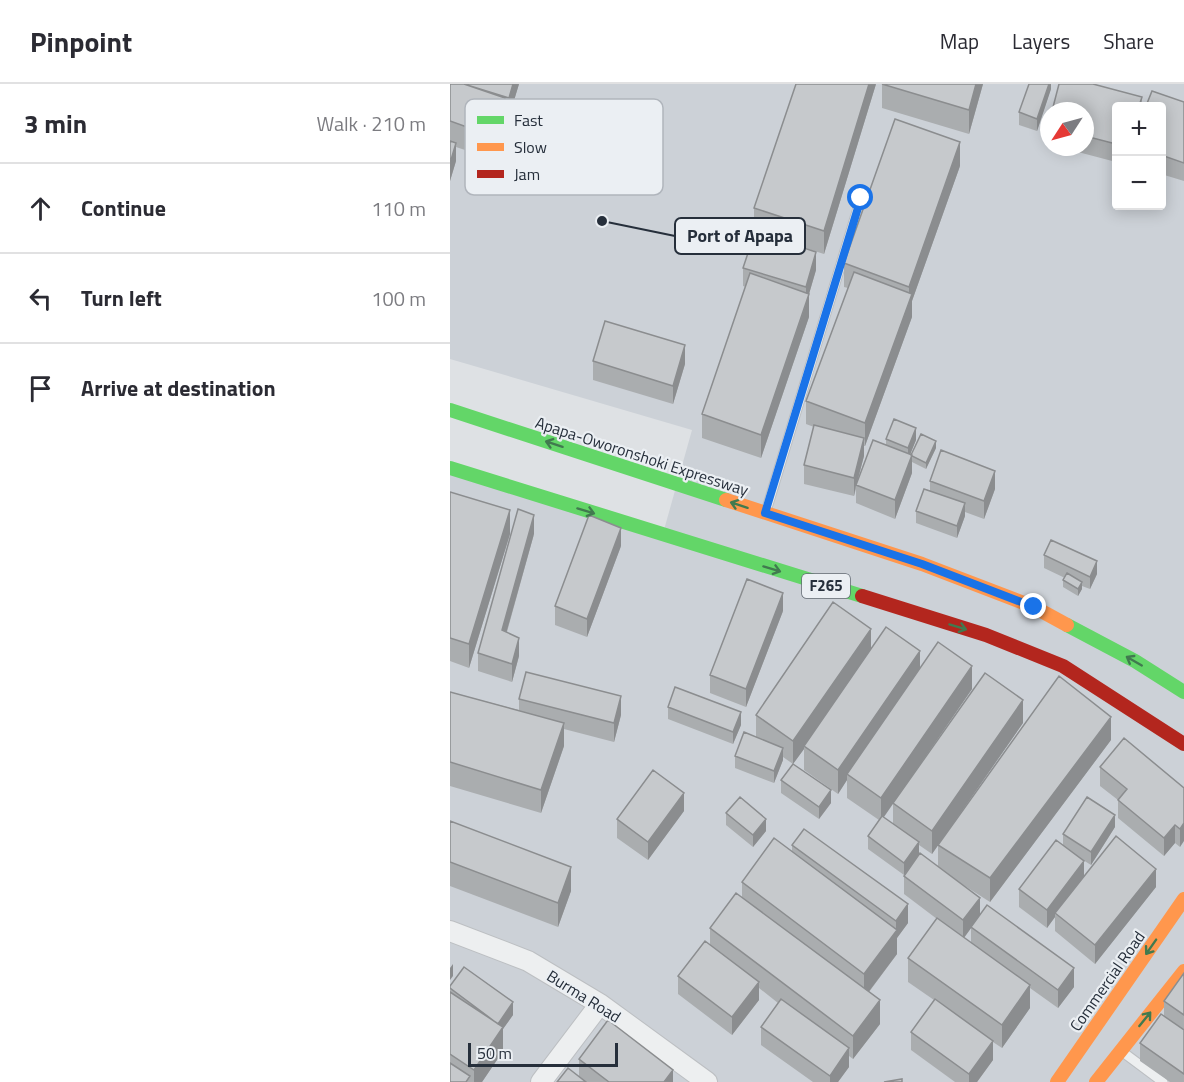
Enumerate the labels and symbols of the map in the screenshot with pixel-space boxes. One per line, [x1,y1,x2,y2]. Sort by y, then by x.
legend [465,99,663,195]
north arrow [1040,102,1094,156]
text: Fast [514,108,543,132]
text: Slow [514,135,547,159]
text: Jam [514,162,540,186]
route start [847,184,873,210]
callout: Port of Apapa [675,218,805,254]
text: Port of Apapa [687,222,793,249]
street label: Apapa-Oworonshoki Expressway [532,410,752,502]
one-way arrow [545,438,564,449]
one-way arrow [730,499,749,510]
one-way arrow [576,506,595,517]
one-way arrow [762,564,781,575]
road number: F265 [802,574,850,598]
route end [1020,593,1046,619]
one-way arrow [948,622,967,633]
one-way arrow [1126,655,1144,666]
street label: Commercial Road [1063,926,1151,1036]
one-way arrow [1145,938,1157,954]
street label: Burma Road [542,964,626,1028]
one-way arrow [1138,1012,1152,1027]
scale bar [468,1040,618,1068]

